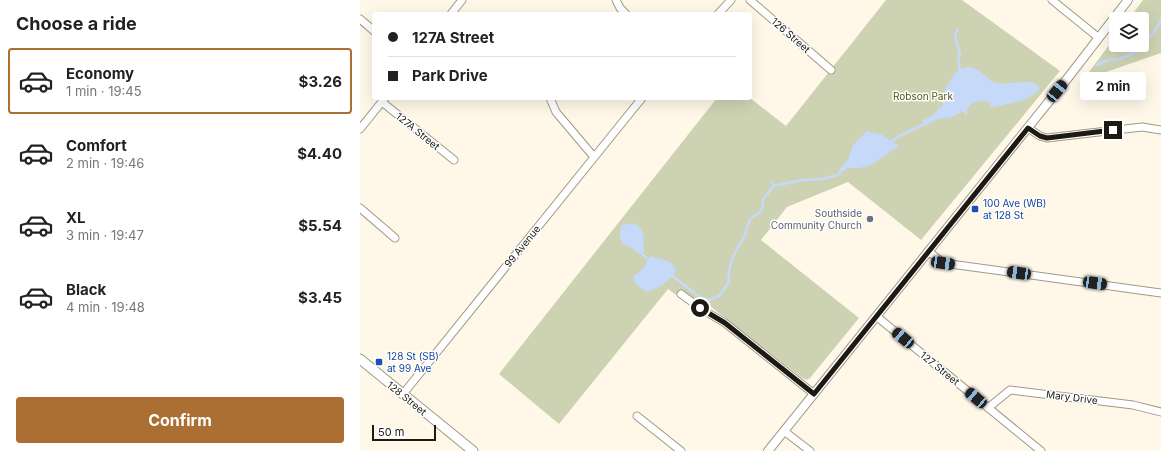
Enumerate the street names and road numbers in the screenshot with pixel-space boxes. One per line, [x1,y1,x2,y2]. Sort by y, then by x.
street label: 126 Street [769,15,813,56]
street label: 127A Street [394,110,443,153]
street label: 99 Avenue [501,223,543,269]
street label: 127 Street [918,349,963,388]
street label: 128 Street [385,378,430,418]
street label: Mary Drive [1046,388,1099,406]

